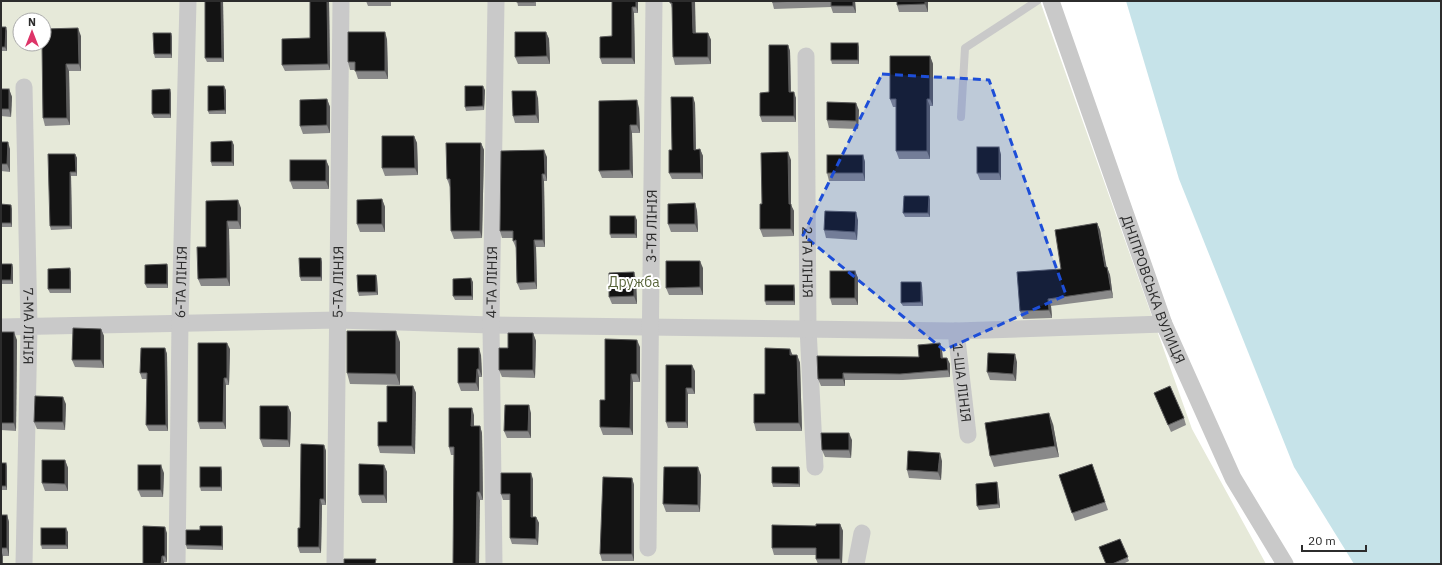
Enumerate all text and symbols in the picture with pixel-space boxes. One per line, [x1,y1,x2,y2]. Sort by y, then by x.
north arrow [12,12,52,52]
text: N [28,15,36,29]
street label: 3-ТЯ ЛІНІЯ [642,189,661,263]
street label: ДНІПРОВСЬКА ВУЛИЦЯ [1118,213,1190,366]
street label: 2-ГА ЛІНІЯ [798,226,817,298]
street label: 6-ТА ЛІНІЯ [171,246,191,318]
street label: 5-ТА ЛІНІЯ [329,246,347,318]
street label: 4-ТА ЛІНІЯ [482,246,501,318]
park label: Дружба [608,273,660,291]
street label: 7-МА ЛІНІЯ [19,287,38,365]
street label: 1-ША ЛІНІЯ [948,342,975,423]
scale bar [1302,527,1366,553]
text: 20 m [1308,533,1336,548]

